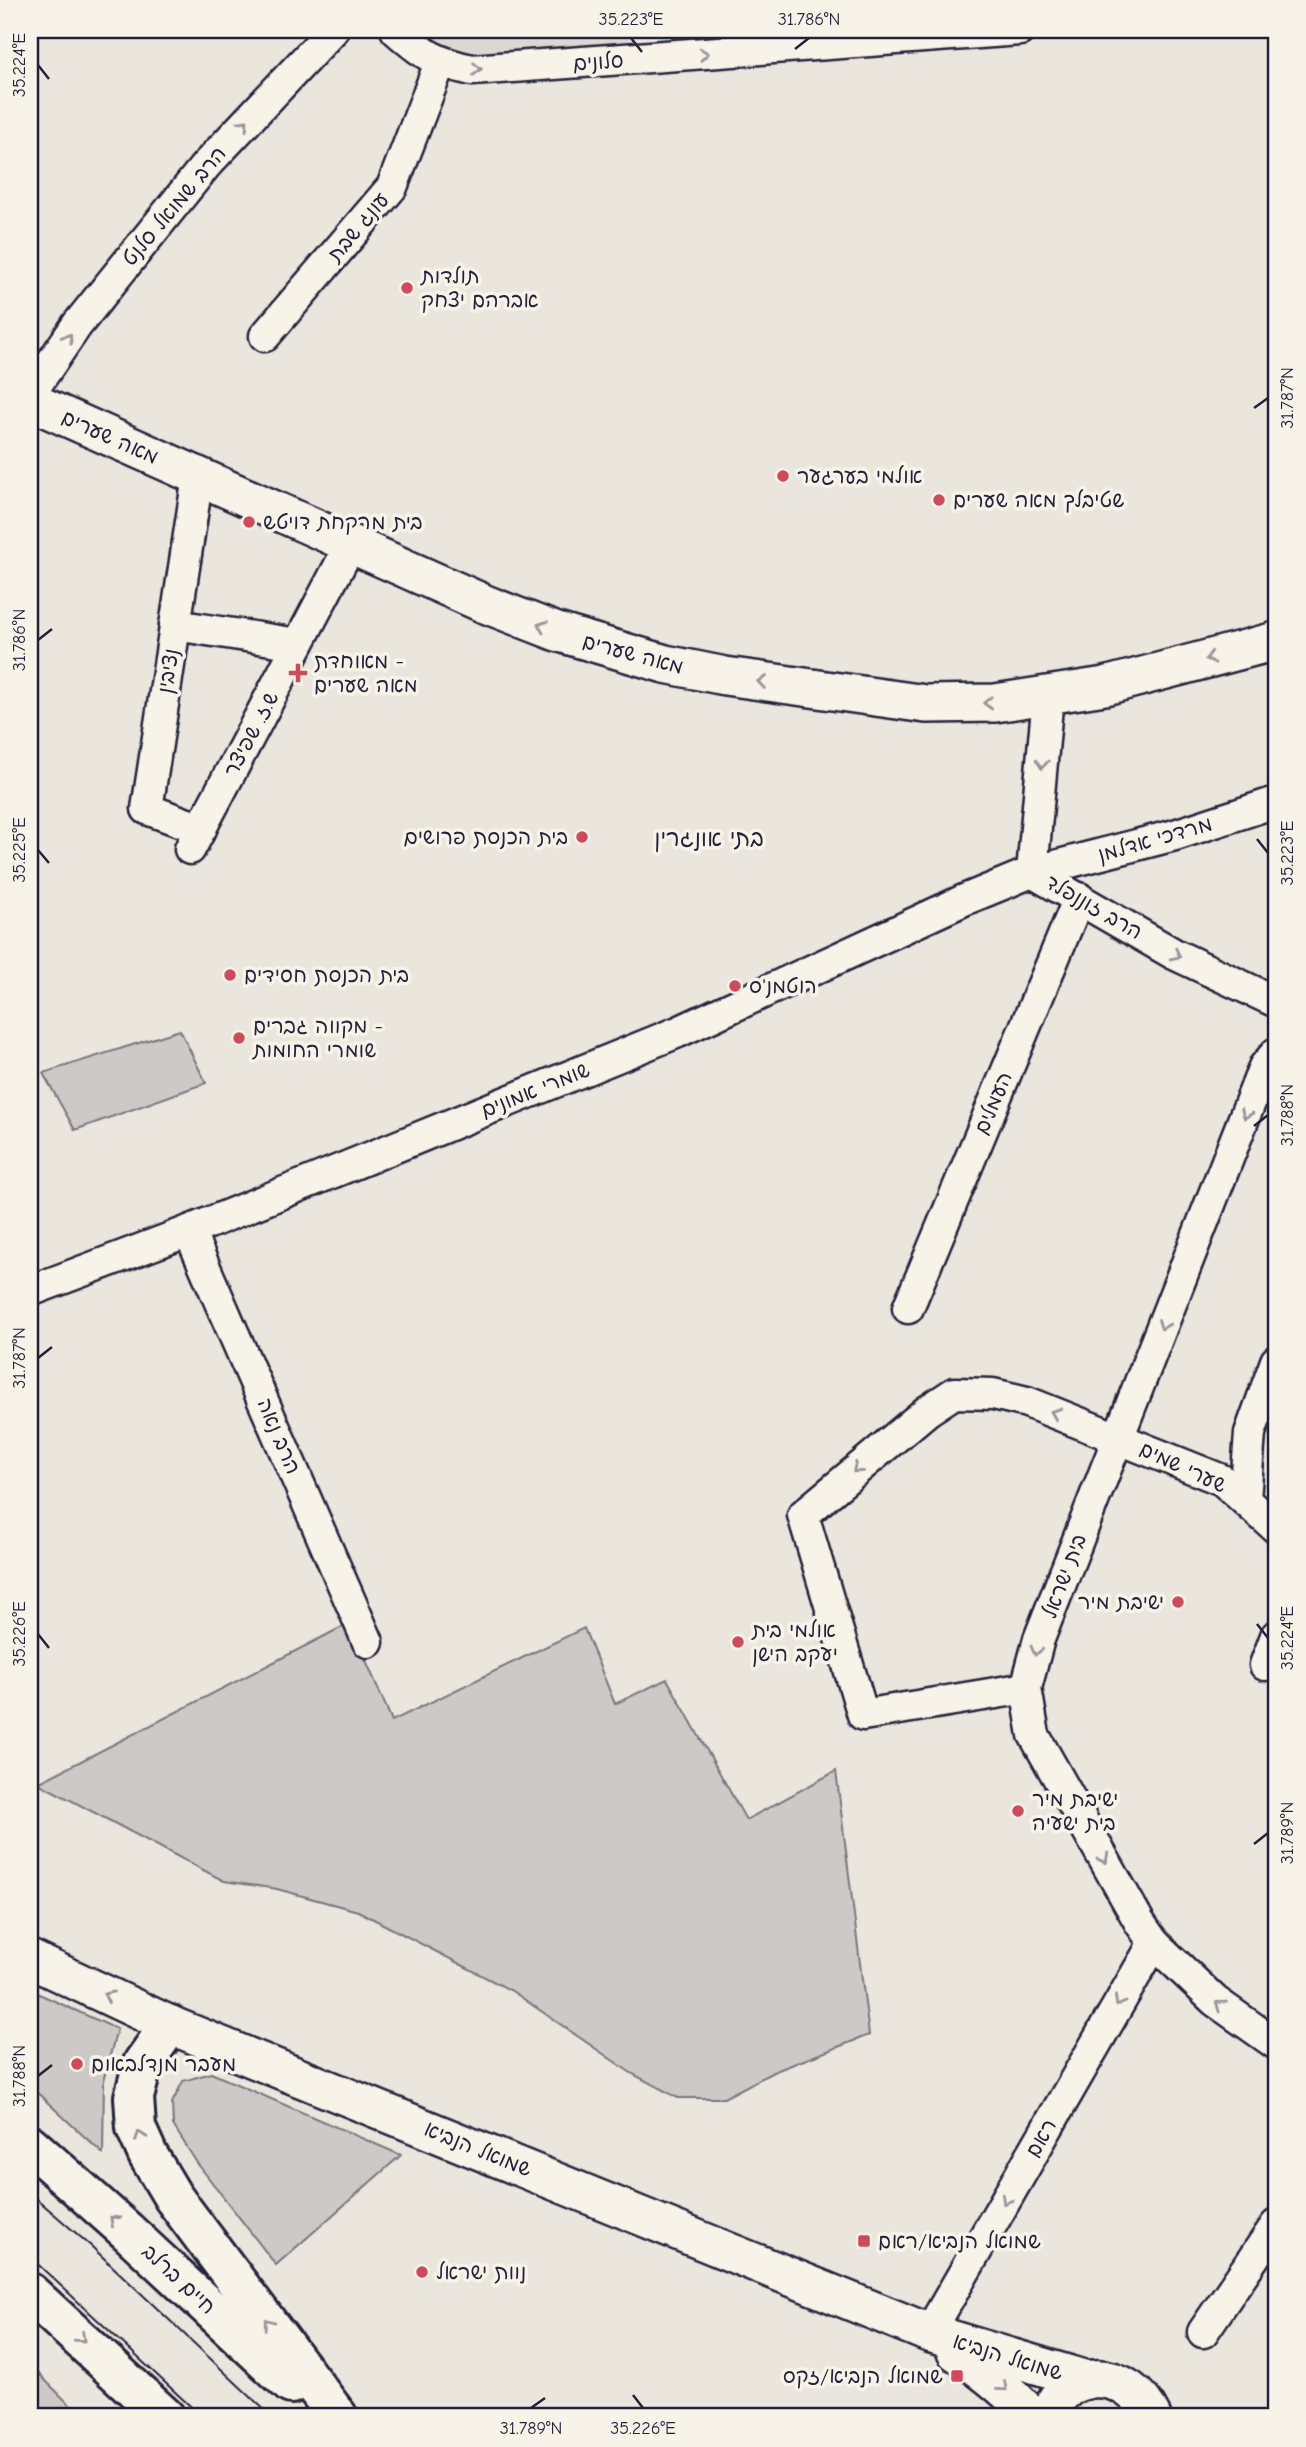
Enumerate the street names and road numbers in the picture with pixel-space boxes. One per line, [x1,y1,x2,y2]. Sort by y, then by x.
street label: סלונים [572,48,624,76]
street label: הרב שמואל סלנט [117,142,231,270]
street label: עונג שבת [322,188,394,267]
street label: מאה שערים [58,405,162,469]
street label: מאה שערים [580,629,686,679]
street label: נציבין [153,647,184,695]
street label: ש.ז. שפיצר [219,687,283,781]
street label: מרדכי אדלמן [1095,811,1215,868]
street label: הרב זוננפלד [1041,870,1147,945]
street label: שומרי אמונים [477,1057,593,1123]
street label: העמלים [969,1068,1017,1138]
street label: הרב נאה [252,1394,306,1478]
street label: שערי שמים [1136,1437,1230,1497]
street label: בית ישראל [1037,1531,1091,1621]
street label: ראם [1021,2115,1061,2161]
street label: שמואל הנביא [421,2117,535,2181]
street label: חיים ברלב [138,2239,220,2319]
street label: שמואל הנביא [950,2329,1066,2385]

